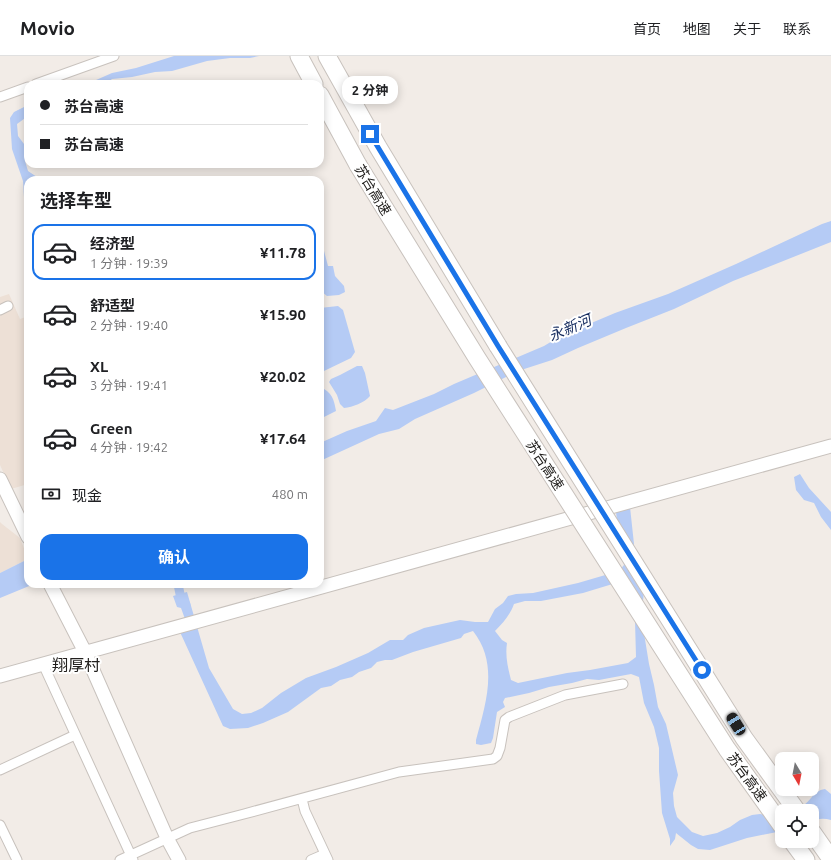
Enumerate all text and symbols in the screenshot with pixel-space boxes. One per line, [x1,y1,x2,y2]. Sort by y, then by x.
text: Movio [20,17,75,39]
text: 首页 [633,21,661,37]
text: 地图 [683,21,711,37]
text: 关于 [733,21,761,37]
text: 联系 [783,21,811,37]
callout: 2 分钟 [342,76,398,104]
text: 2 分钟 [352,83,388,97]
text: 苏台高速 [64,98,124,115]
route end [361,125,379,143]
text: 苏台高速 [64,136,124,153]
street label: 苏台高速 [352,162,394,218]
text: 选择车型 [40,190,112,210]
icon: car [42,234,78,270]
text: 经济型 [90,235,135,252]
text: ¥11.78 [260,244,306,261]
text: 1 分钟 · 19:39 [90,256,168,270]
icon: car [42,296,78,332]
text: 舒适型 [90,297,135,314]
text: ¥15.90 [260,306,306,323]
water label: 永新河 [546,310,597,344]
text: 2 分钟 · 19:40 [90,318,168,332]
icon: car [42,358,78,394]
text: XL [90,358,108,375]
text: ¥20.02 [260,368,306,385]
text: 3 分钟 · 19:41 [90,378,168,392]
icon: car [42,420,78,456]
text: Green [90,420,132,437]
text: ¥17.64 [260,430,306,447]
street label: 苏台高速 [523,437,567,493]
text: 4 分钟 · 19:42 [90,440,168,454]
icon: cash [40,483,62,505]
text: 现金 [72,487,102,504]
text: 480 m [272,487,308,501]
button: 确认 [40,534,308,580]
district label: 翔厚村 [52,656,100,674]
route start [693,661,711,679]
car [725,711,747,737]
street label: 苏台高速 [724,750,770,804]
north arrow [775,752,819,796]
map controls [775,752,819,848]
button: locate [775,804,819,848]

